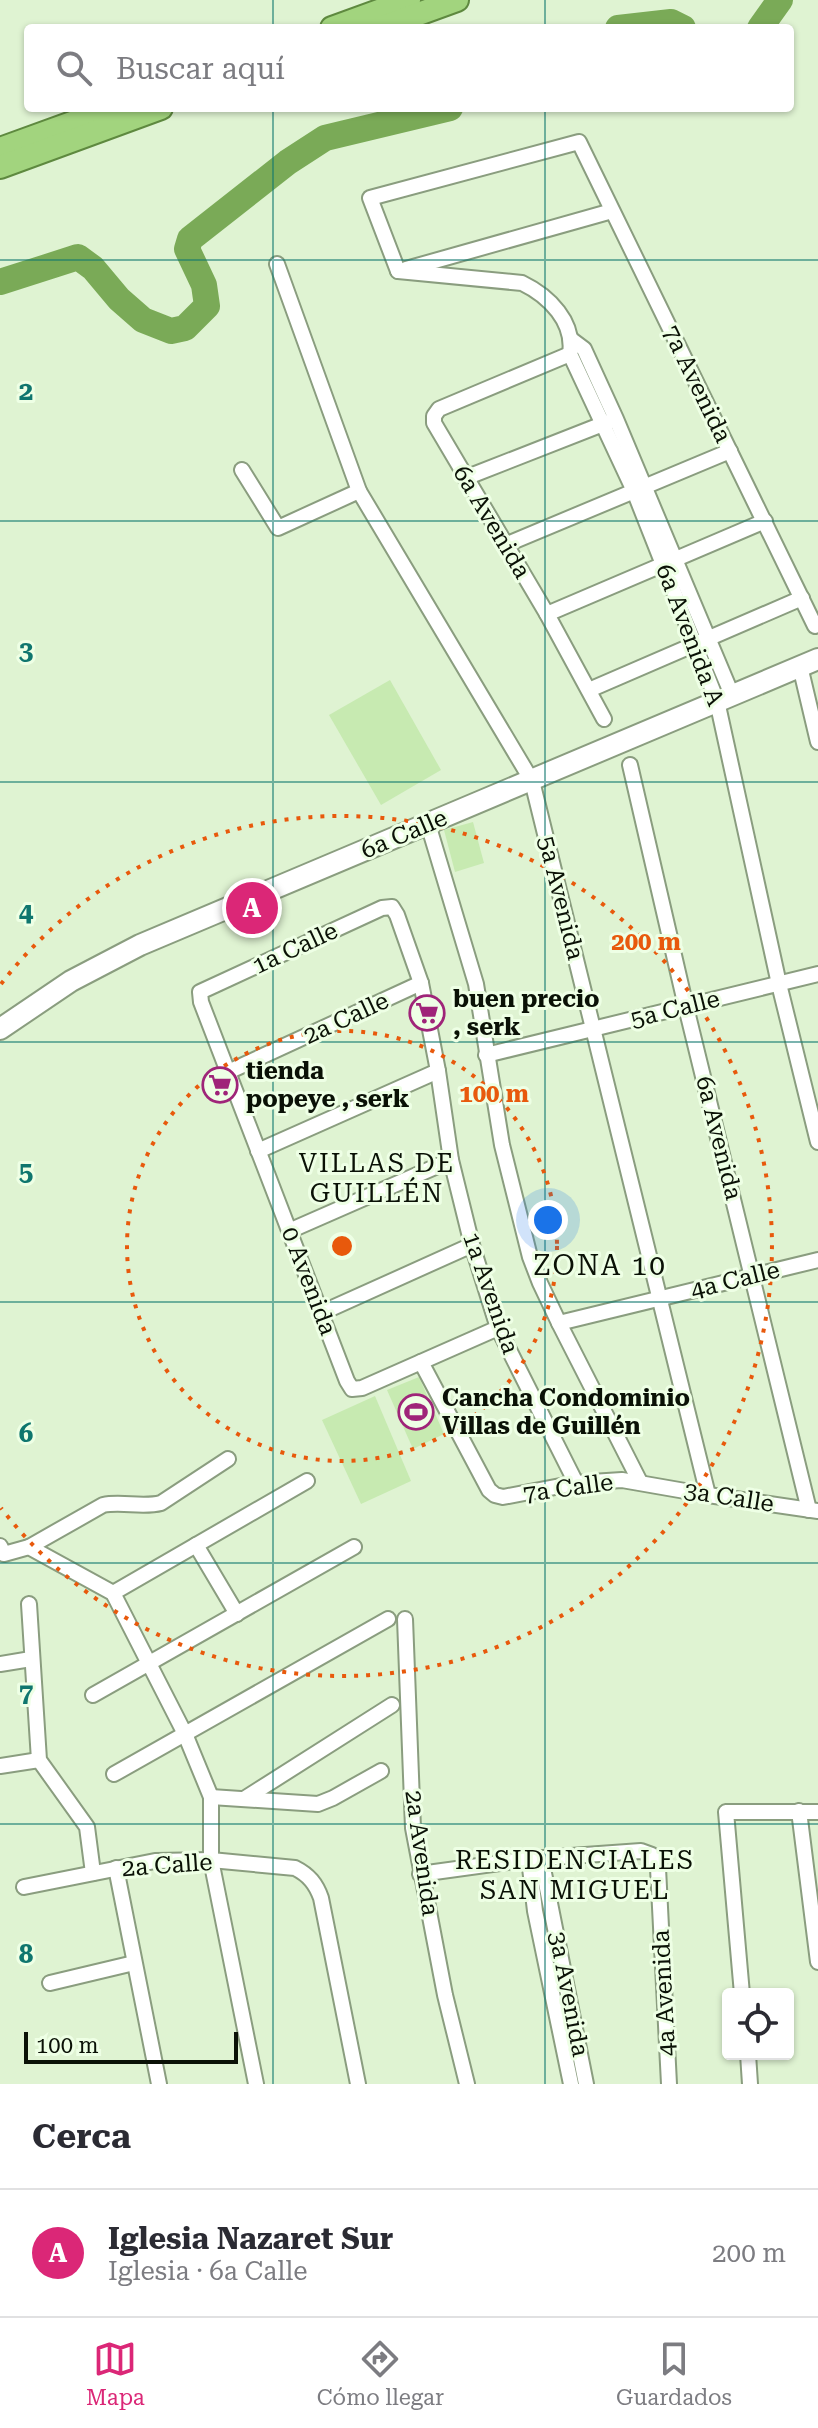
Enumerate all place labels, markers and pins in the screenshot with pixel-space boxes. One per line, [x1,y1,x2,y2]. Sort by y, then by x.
pin: A [226,878,278,938]
place label: buen precio , serk [453,985,600,1041]
supermarket icon: buen precio , serk [408,994,446,1032]
place label: tienda popeye , serk [246,1057,410,1113]
supermarket icon: tienda popeye , serk [201,1066,239,1104]
centre of rings [328,1232,356,1260]
place label: Cancha Condominio Villas de Guillén [442,1384,690,1440]
sports icon: Cancha Condominio Villas de Guillén [397,1393,435,1431]

